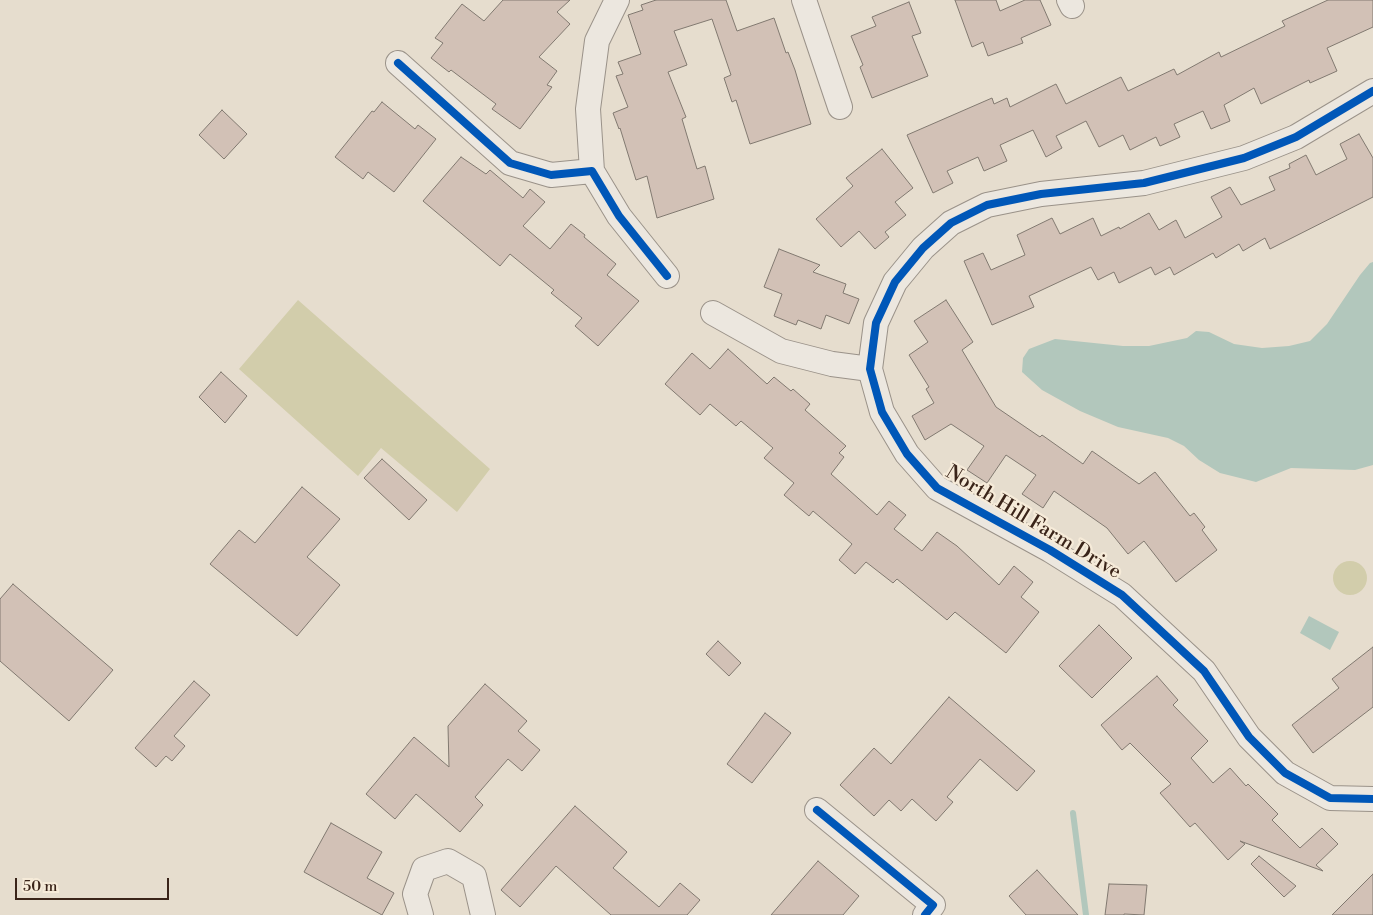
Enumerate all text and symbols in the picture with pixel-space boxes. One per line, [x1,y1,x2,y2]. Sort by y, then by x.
street label: North Hill Farm Drive [941,461,1125,585]
scale bar [18,868,171,900]
text: 50 m [23,877,57,896]

